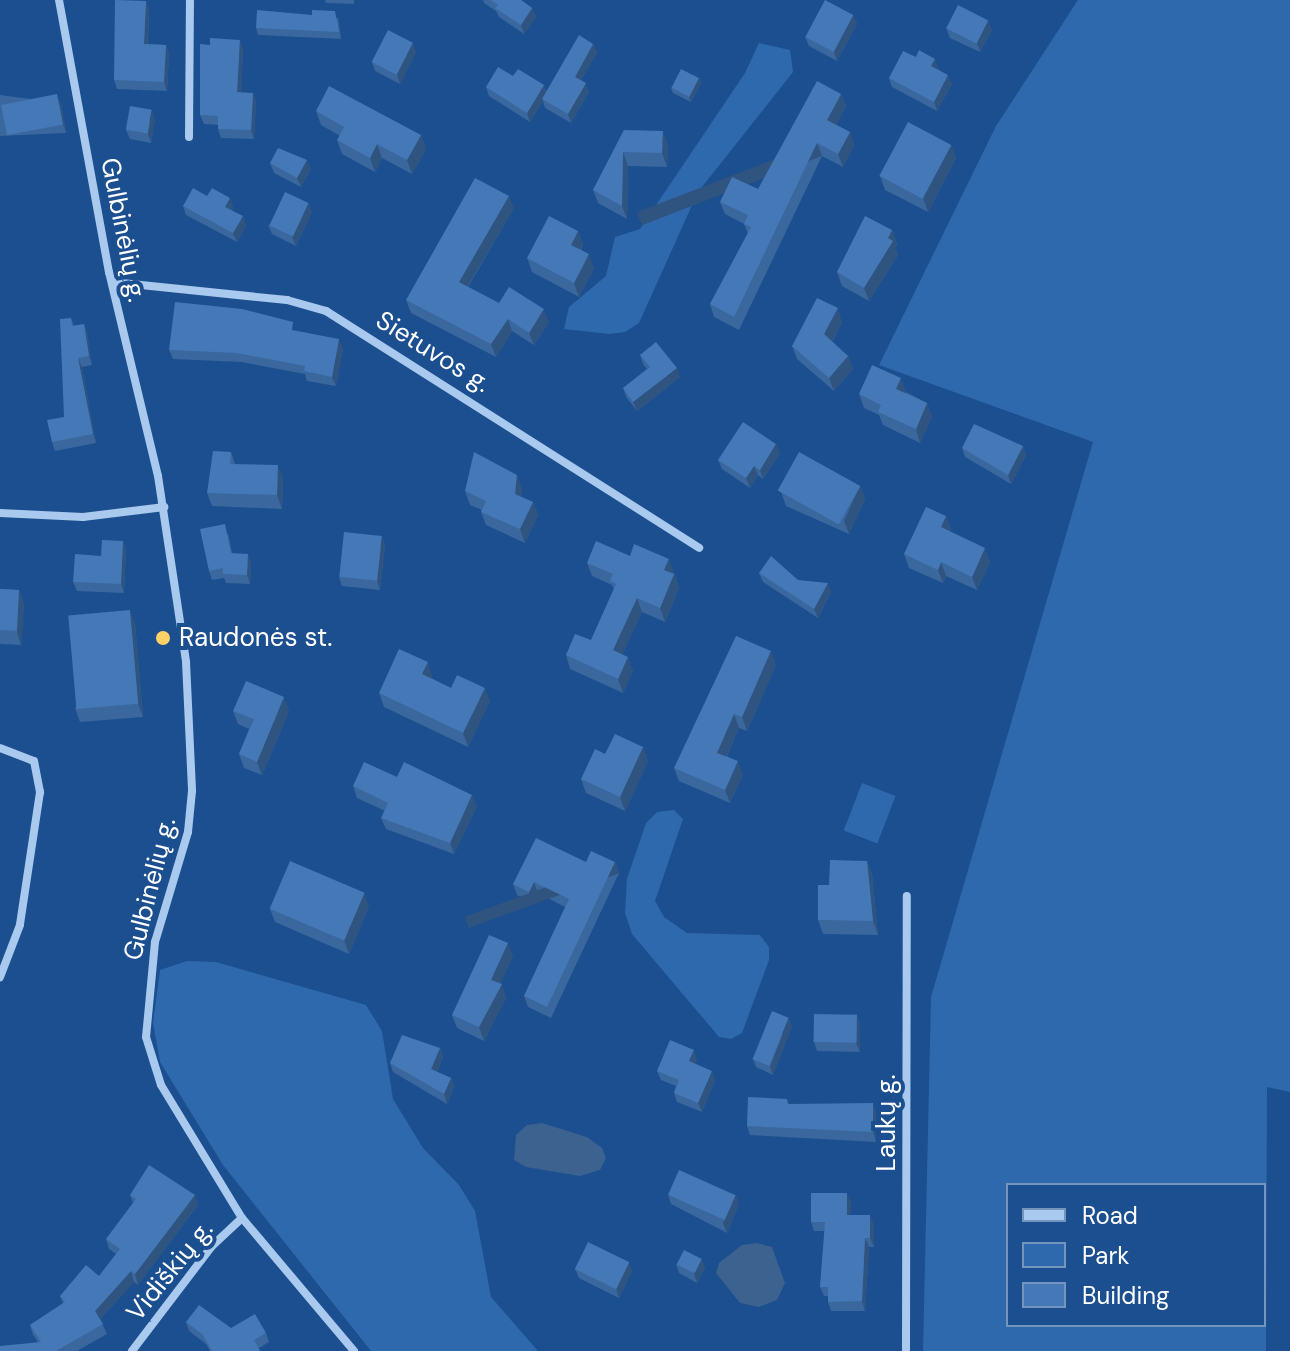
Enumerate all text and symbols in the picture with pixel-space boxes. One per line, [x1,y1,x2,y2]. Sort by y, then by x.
street label: Gulbinėlių g. [94,155,152,305]
street label: Sietuvos g. [370,305,496,399]
place label: Raudonės st. [179,622,332,654]
marker: Raudonės st. [154,629,172,647]
street label: Gulbinėlių g. [117,814,183,964]
street label: Laukų g. [871,1074,903,1172]
legend [1006,1183,1266,1327]
text: Road [1082,1200,1138,1231]
street label: Vidiškių g. [120,1215,220,1327]
text: Park [1082,1240,1129,1271]
text: Building [1082,1280,1169,1311]

